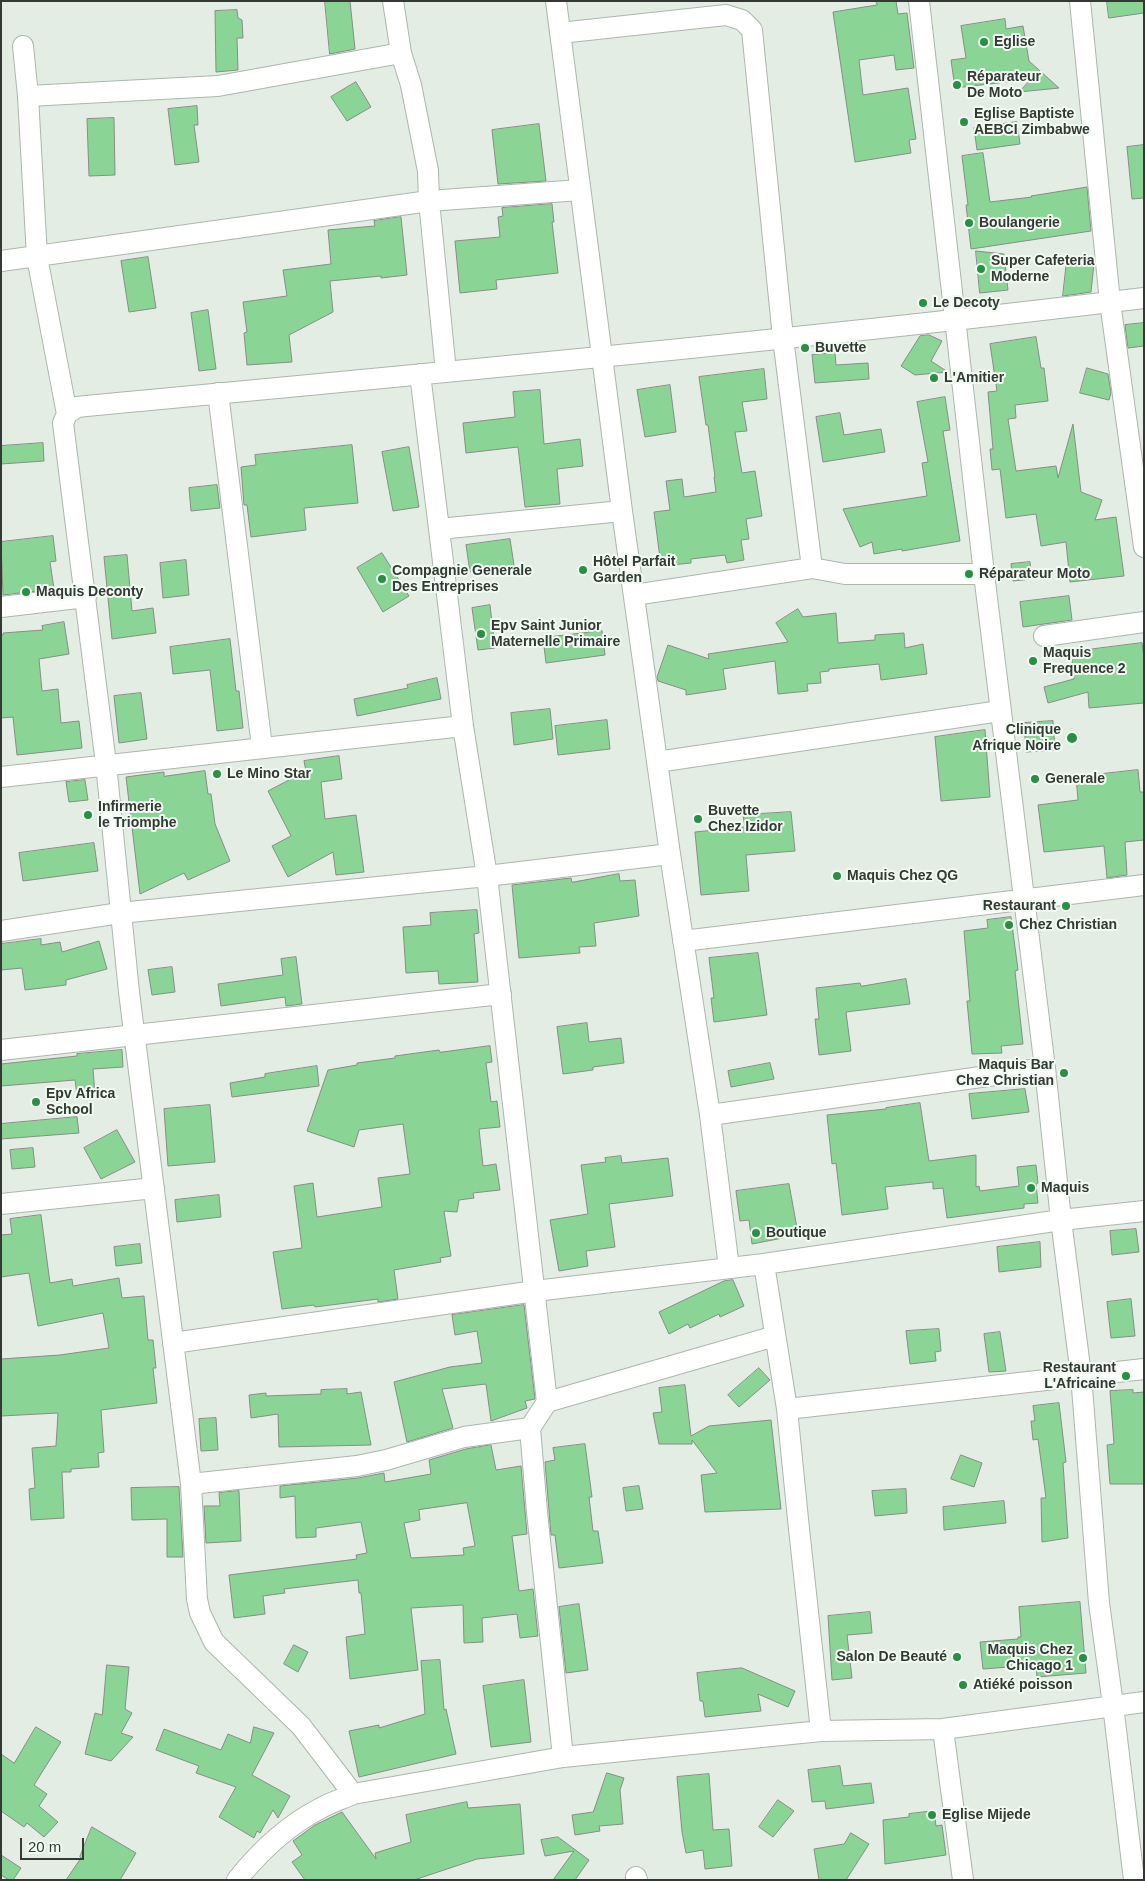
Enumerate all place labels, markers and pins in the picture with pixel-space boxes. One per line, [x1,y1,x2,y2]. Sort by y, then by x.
place label: Eglise [994,34,1035,50]
marker: Eglise [978,36,990,48]
place label: Réparateur De Moto [967,69,1041,102]
marker: Réparateur De Moto [951,79,963,91]
place label: Eglise Baptiste AEBCI Zimbabwe [974,106,1090,138]
marker: Eglise Baptiste AEBCI Zimbabwe [958,116,970,128]
place label: Boulangerie [979,215,1060,231]
marker: Boulangerie [963,217,975,229]
place label: Super Cafeteria Moderne [991,253,1094,286]
marker: Super Cafeteria Moderne [975,263,987,275]
place label: Le Decoty [933,295,1000,311]
marker: Le Decoty [917,297,929,309]
place label: Buvette [815,340,866,356]
marker: Buvette [799,342,811,354]
place label: L'Amitier [944,370,1004,386]
marker: L'Amitier [928,372,940,384]
place label: Hôtel Parfait Garden [593,554,675,586]
place label: Compagnie Generale Des Entreprises [392,563,532,596]
marker: Hôtel Parfait Garden [577,564,589,576]
place label: Réparateur Moto [979,566,1090,582]
marker: Réparateur Moto [963,568,975,580]
marker: Compagnie Generale Des Entreprises [376,573,388,585]
place label: Maquis Deconty [36,584,143,600]
marker: Maquis Deconty [20,586,32,598]
place label: Epv Saint Junior Maternelle Primaire [491,618,620,650]
marker: Epv Saint Junior Maternelle Primaire [475,628,487,640]
place label: Maquis Frequence 2 [1043,645,1125,678]
marker: Maquis Frequence 2 [1027,655,1039,667]
place label: Clinique Afrique Noire [972,722,1061,754]
marker: Clinique Afrique Noire [1065,731,1079,745]
place label: Le Mino Star [227,766,311,782]
marker: Le Mino Star [211,768,223,780]
place label: Generale [1045,771,1105,787]
marker: Generale [1029,773,1041,785]
place label: Infirmerie le Triomphe [98,799,177,832]
place label: Buvette Chez Izidor [708,803,783,836]
marker: Infirmerie le Triomphe [82,809,94,821]
marker: Buvette Chez Izidor [692,813,704,825]
place label: Maquis Chez QG [847,868,958,884]
marker: Maquis Chez QG [831,870,843,882]
place label: Restaurant [983,898,1056,914]
marker: Restaurant [1060,900,1072,912]
place label: Chez Christian [1019,917,1117,933]
marker: Chez Christian [1003,919,1015,931]
place label: Maquis Bar Chez Christian [956,1057,1054,1090]
marker: Maquis Bar Chez Christian [1058,1067,1070,1079]
place label: Epv Africa School [46,1086,115,1118]
marker: Epv Africa School [30,1096,42,1108]
place label: Maquis [1041,1180,1089,1196]
marker: Maquis [1025,1182,1037,1194]
place label: Boutique [766,1225,827,1241]
marker: Boutique [750,1227,762,1239]
place label: Restaurant L'Africaine [1043,1360,1116,1392]
marker: Restaurant L'Africaine [1120,1370,1132,1382]
place label: Maquis Chez Chicago 1 [987,1642,1073,1674]
place label: Salon De Beauté [837,1649,947,1665]
marker: Salon De Beauté [951,1651,963,1663]
marker: Maquis Chez Chicago 1 [1077,1652,1089,1664]
place label: Atiéké poisson [973,1677,1073,1693]
marker: Atiéké poisson [957,1679,969,1691]
place label: Eglise Mijede [942,1807,1031,1823]
marker: Eglise Mijede [926,1809,938,1821]

